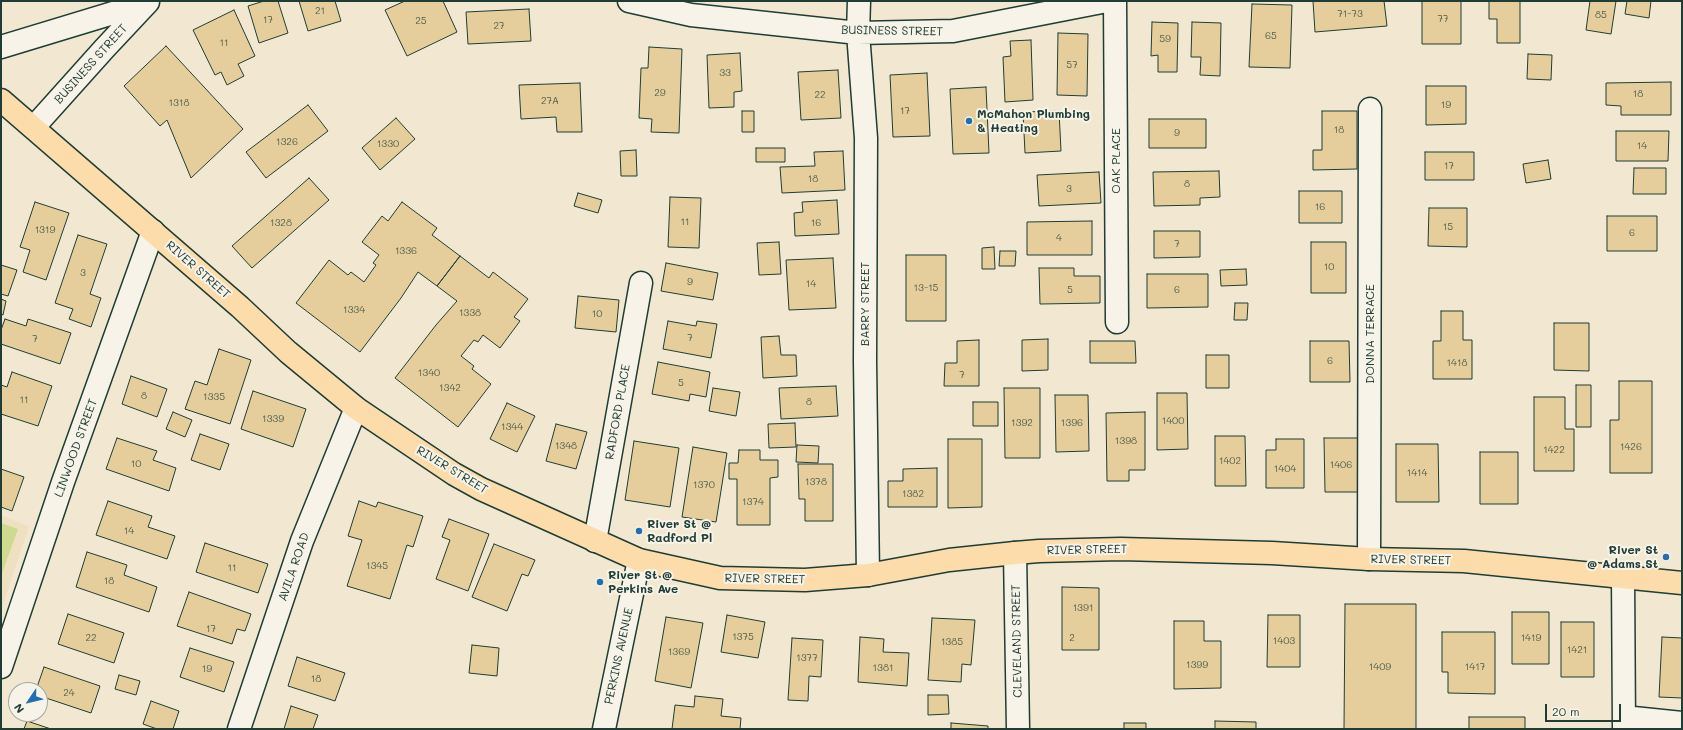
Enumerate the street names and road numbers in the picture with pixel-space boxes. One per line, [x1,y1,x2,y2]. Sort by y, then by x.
street label: BUSINESS STREET [51,21,131,107]
street label: BUSINESS STREET [841,23,943,39]
street label: OAK PLACE [1109,128,1123,194]
street label: RIVER STREET [163,238,233,302]
street label: BARRY STREET [858,262,872,346]
street label: DONNA TERRACE [1363,284,1377,384]
street label: RADFORD PLACE [602,363,634,461]
street label: LINWOOD STREET [52,397,100,499]
street label: RIVER STREET [414,443,490,497]
street label: AVILA ROAD [276,531,312,603]
street label: RIVER STREET [1047,542,1127,558]
street label: RIVER STREET [1371,552,1451,568]
street label: RIVER STREET [725,571,805,587]
street label: CLEVELAND STREET [1009,584,1025,698]
street label: PERKINS AVENUE [602,606,636,706]

